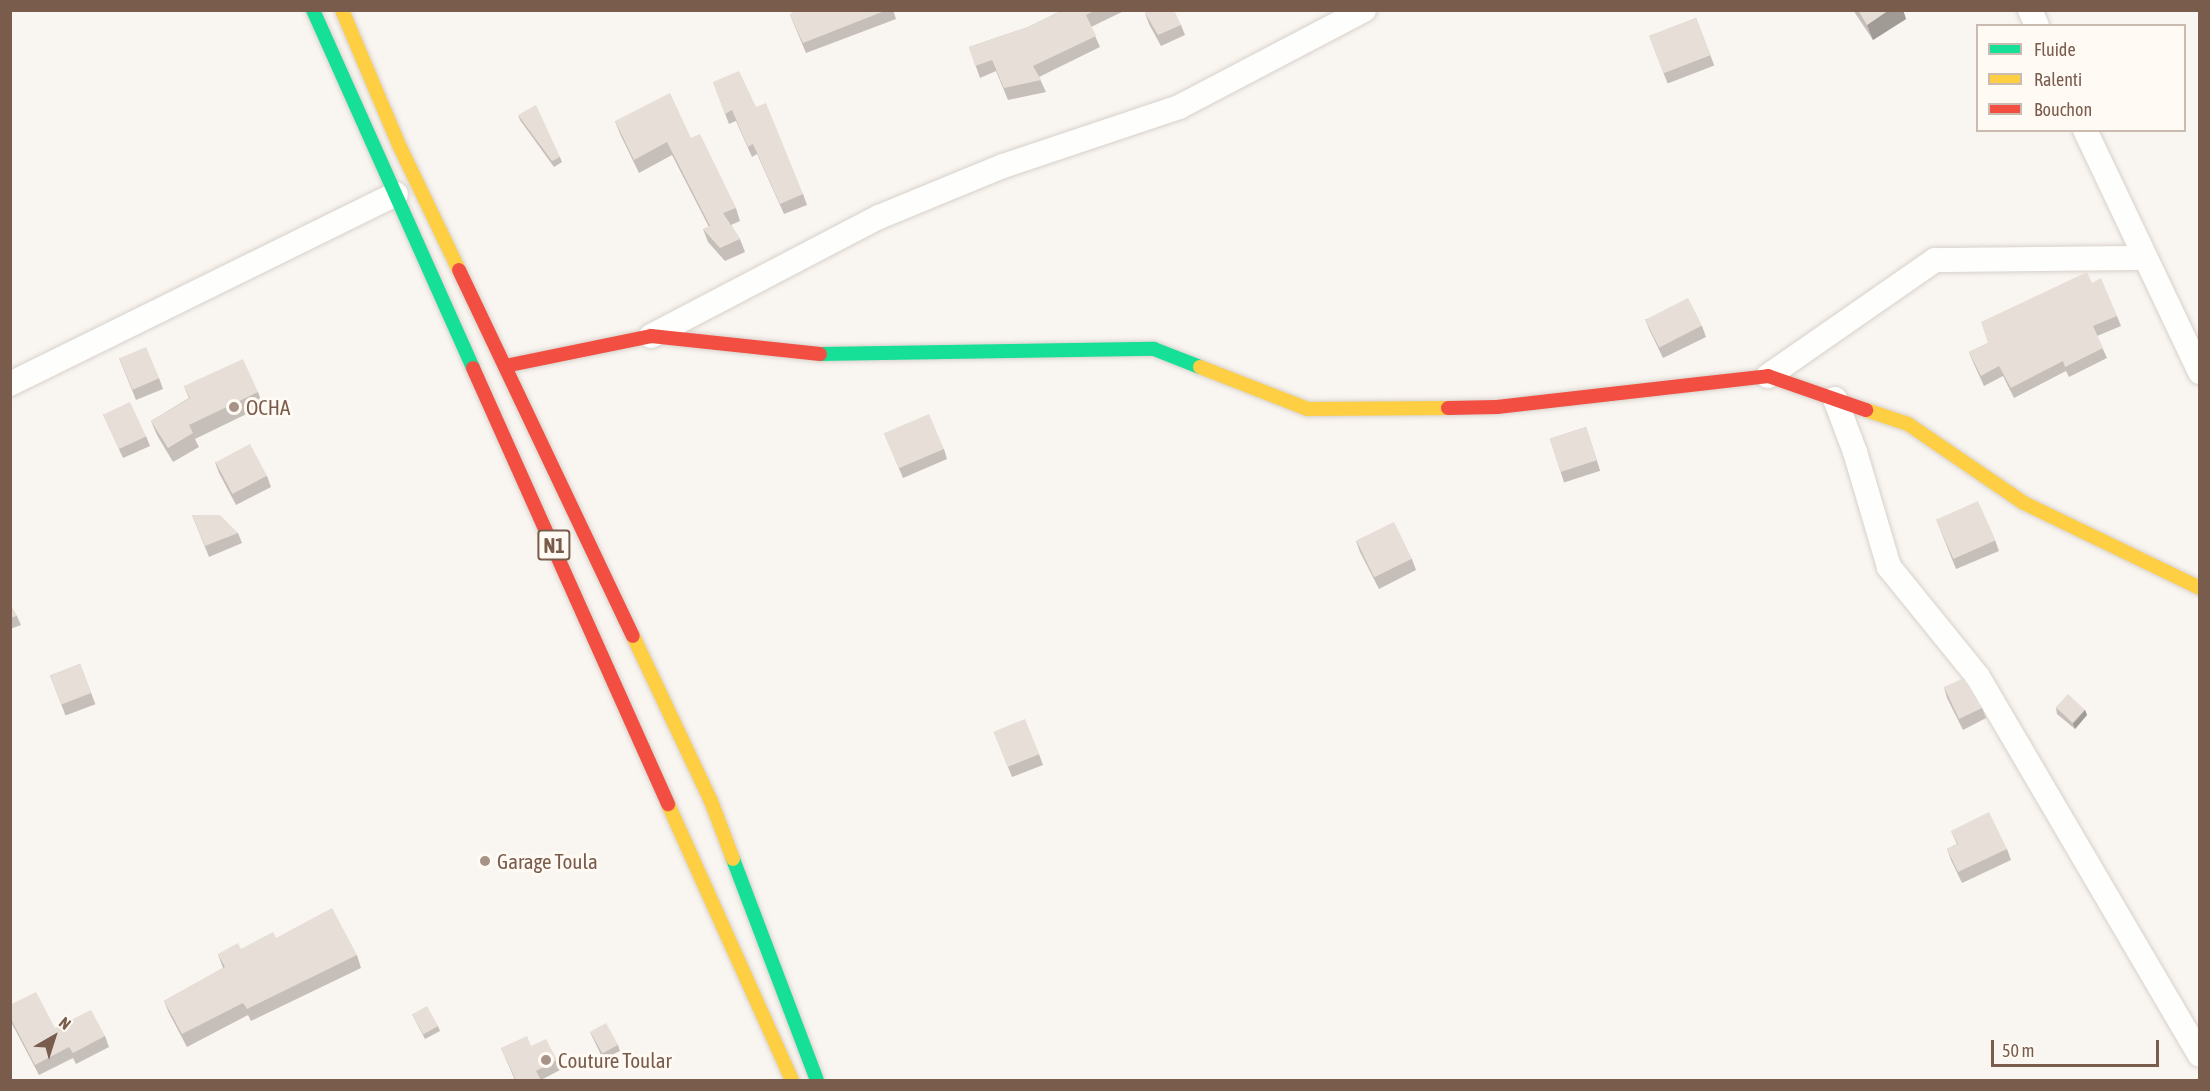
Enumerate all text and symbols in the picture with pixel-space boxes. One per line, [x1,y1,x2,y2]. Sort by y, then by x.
legend [1976,24,2186,132]
text: Fluide [2034,39,2076,60]
text: Ralenti [2034,69,2082,90]
text: Bouchon [2034,99,2092,120]
place label: OCHA [246,394,290,420]
marker: OCHA [227,400,241,414]
road number: N1 [536,528,572,562]
place label: Garage Toula [497,848,598,874]
marker: Garage Toula [478,854,492,868]
north arrow [24,1007,84,1067]
text: N [56,1013,75,1033]
scale bar [1994,1028,2162,1066]
text: 50 m [2002,1040,2034,1061]
place label: Couture Toular [558,1047,672,1073]
marker: Couture Toular [539,1053,553,1067]

